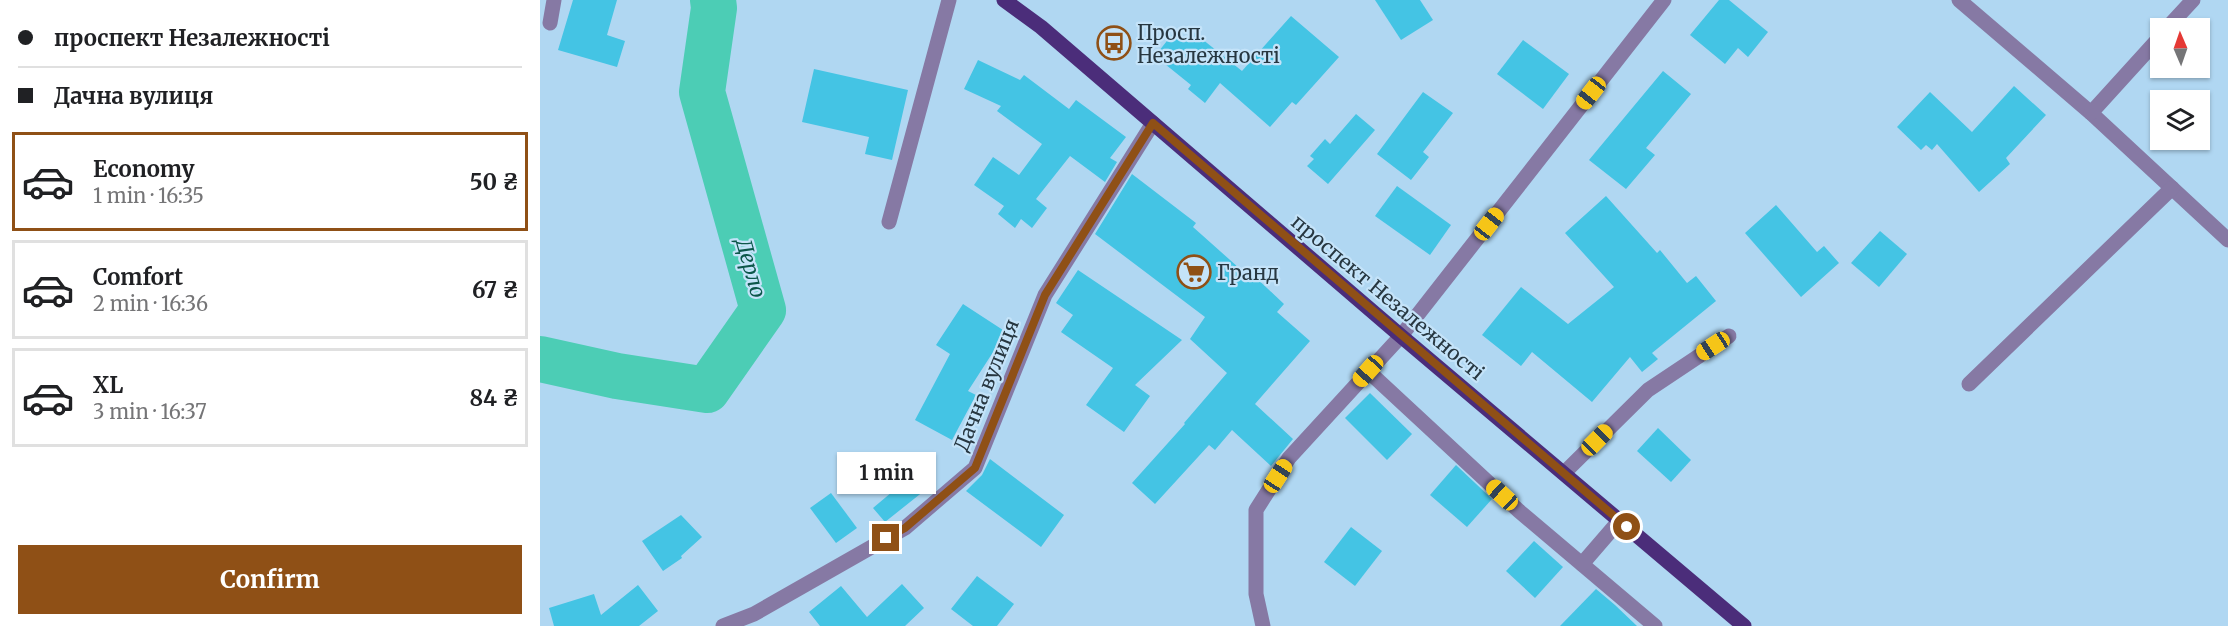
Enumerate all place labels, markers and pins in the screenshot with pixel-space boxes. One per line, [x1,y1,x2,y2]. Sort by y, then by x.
place label: Просп. Незалежності [1137,20,1280,68]
bus stop icon: Просп. Незалежності [1096,25,1132,61]
supermarket icon: Гранд [1176,254,1212,290]
place label: Гранд [1217,260,1279,285]

